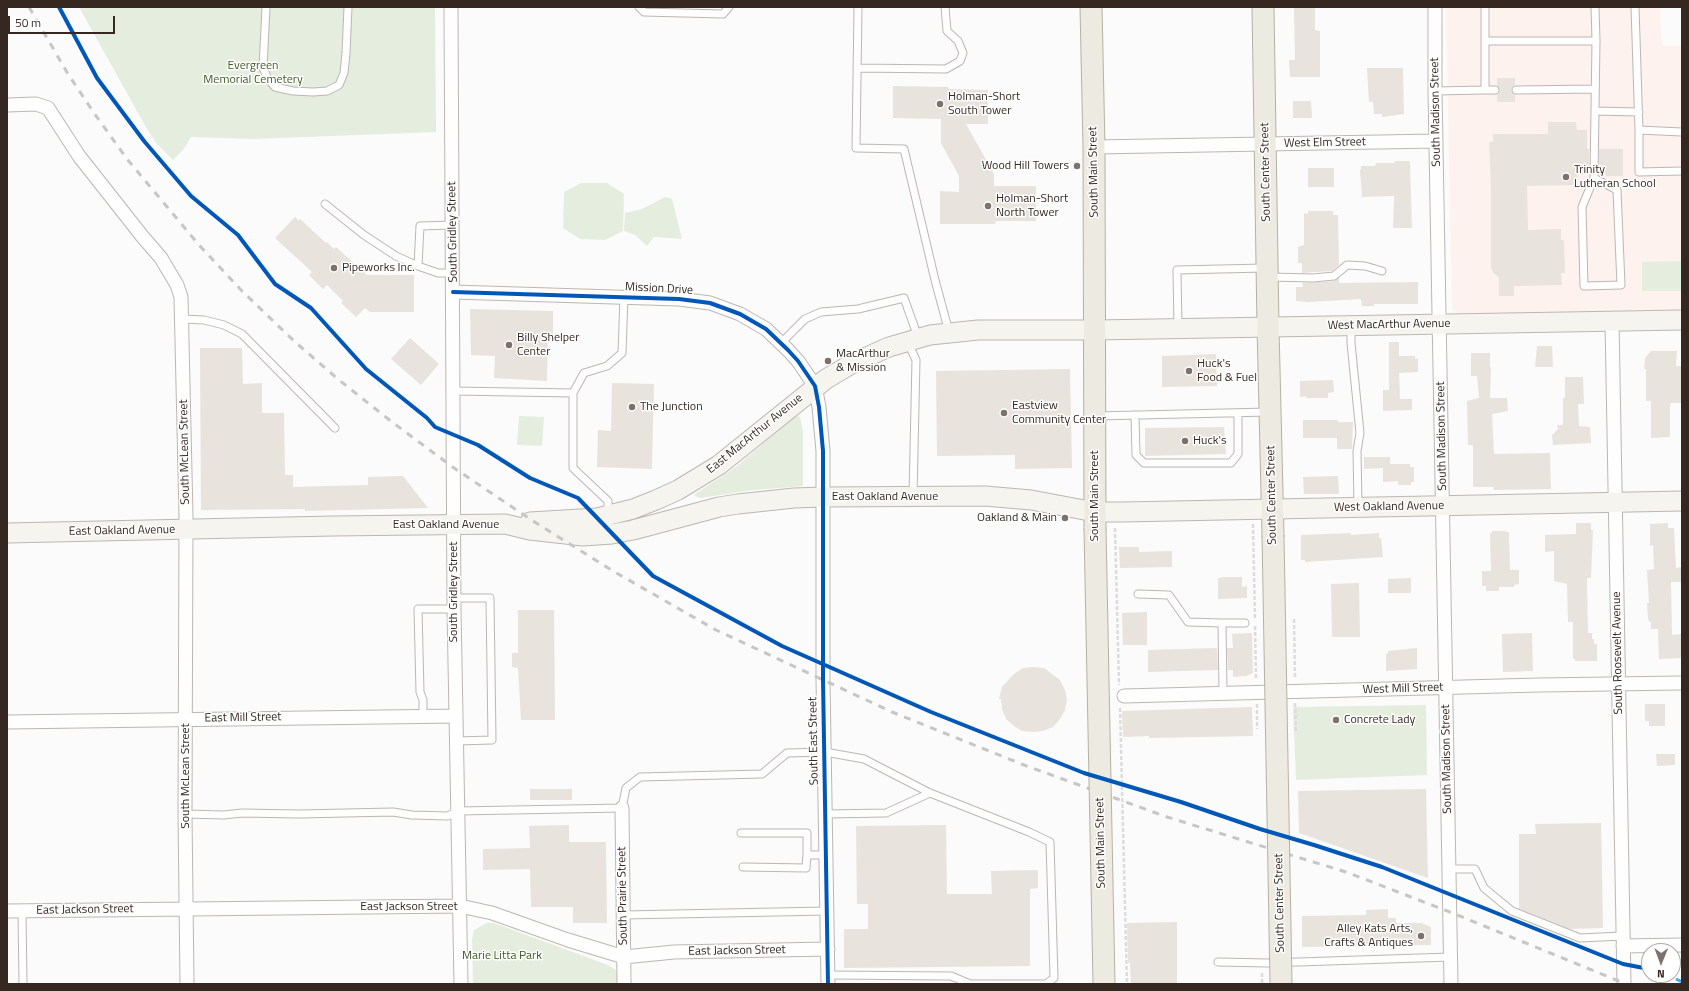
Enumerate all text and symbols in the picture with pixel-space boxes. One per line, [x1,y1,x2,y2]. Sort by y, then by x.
scale bar [10,8,117,34]
text: 50 m [15,13,41,32]
street label: South Madison Street [1428,57,1444,167]
park label: Evergreen Memorial Cemetery [203,59,303,87]
place label: Holman-Short South Tower [948,90,1020,118]
marker: Holman-Short South Tower [935,99,945,109]
street label: South Center Street [1258,122,1274,222]
street label: South Main Street [1086,126,1102,218]
street label: West Elm Street [1284,135,1366,151]
place label: Wood Hill Towers [982,159,1069,173]
marker: Wood Hill Towers [1072,161,1082,171]
place label: Trinity Lutheran School [1574,163,1656,191]
marker: Trinity Lutheran School [1561,172,1571,182]
street label: South Gridley Street [445,181,461,283]
place label: Holman-Short North Tower [996,192,1068,220]
marker: Holman-Short North Tower [983,201,993,211]
place label: Pipeworks Inc. [342,261,415,275]
marker: Pipeworks Inc. [329,263,339,273]
street label: Mission Drive [625,280,693,298]
street label: West MacArthur Avenue [1327,317,1451,333]
place label: Billy Shelper Center [517,331,579,359]
marker: Billy Shelper Center [504,340,514,350]
place label: MacArthur & Mission [836,347,890,375]
marker: MacArthur & Mission [823,356,833,366]
place label: Huck's Food & Fuel [1197,357,1257,385]
marker: Huck's Food & Fuel [1184,366,1194,376]
street label: South Madison Street [1434,381,1450,491]
street label: East MacArthur Avenue [704,391,806,477]
street label: South McLean Street [177,399,193,505]
place label: Eastview Community Center [1012,399,1106,427]
place label: The Junction [640,400,703,414]
marker: The Junction [627,402,637,412]
marker: Eastview Community Center [999,408,1009,418]
place label: Huck's [1193,434,1226,448]
marker: Huck's [1180,436,1190,446]
street label: South Center Street [1264,445,1280,545]
street label: South Main Street [1088,450,1102,542]
street label: East Oakland Avenue [832,490,938,504]
street label: West Oakland Avenue [1334,499,1444,515]
place label: Oakland & Main [977,511,1057,525]
marker: Oakland & Main [1060,513,1070,523]
street label: East Oakland Avenue [393,518,499,532]
street label: East Oakland Avenue [69,523,175,539]
street label: South Gridley Street [447,541,461,643]
street label: South Roosevelt Avenue [1610,591,1626,715]
street label: West Mill Street [1362,680,1444,698]
street label: South East Street [806,697,822,785]
street label: South Madison Street [1439,704,1455,814]
street label: East Mill Street [204,710,282,726]
place label: Concrete Lady [1344,713,1415,727]
marker: Concrete Lady [1331,715,1341,725]
street label: South McLean Street [179,723,193,829]
street label: South Main Street [1093,797,1109,889]
street label: South Prairie Street [615,846,631,946]
street label: South Center Street [1272,853,1288,953]
street label: East Jackson Street [360,900,458,914]
street label: East Jackson Street [36,902,134,918]
place label: Alley Kats Arts, Crafts & Antiques [1324,922,1413,950]
marker: Alley Kats Arts, Crafts & Antiques [1416,931,1426,941]
street label: East Jackson Street [688,943,786,959]
north arrow [1641,943,1681,983]
park label: Marie Litta Park [462,949,542,963]
text: N [1657,966,1665,982]

